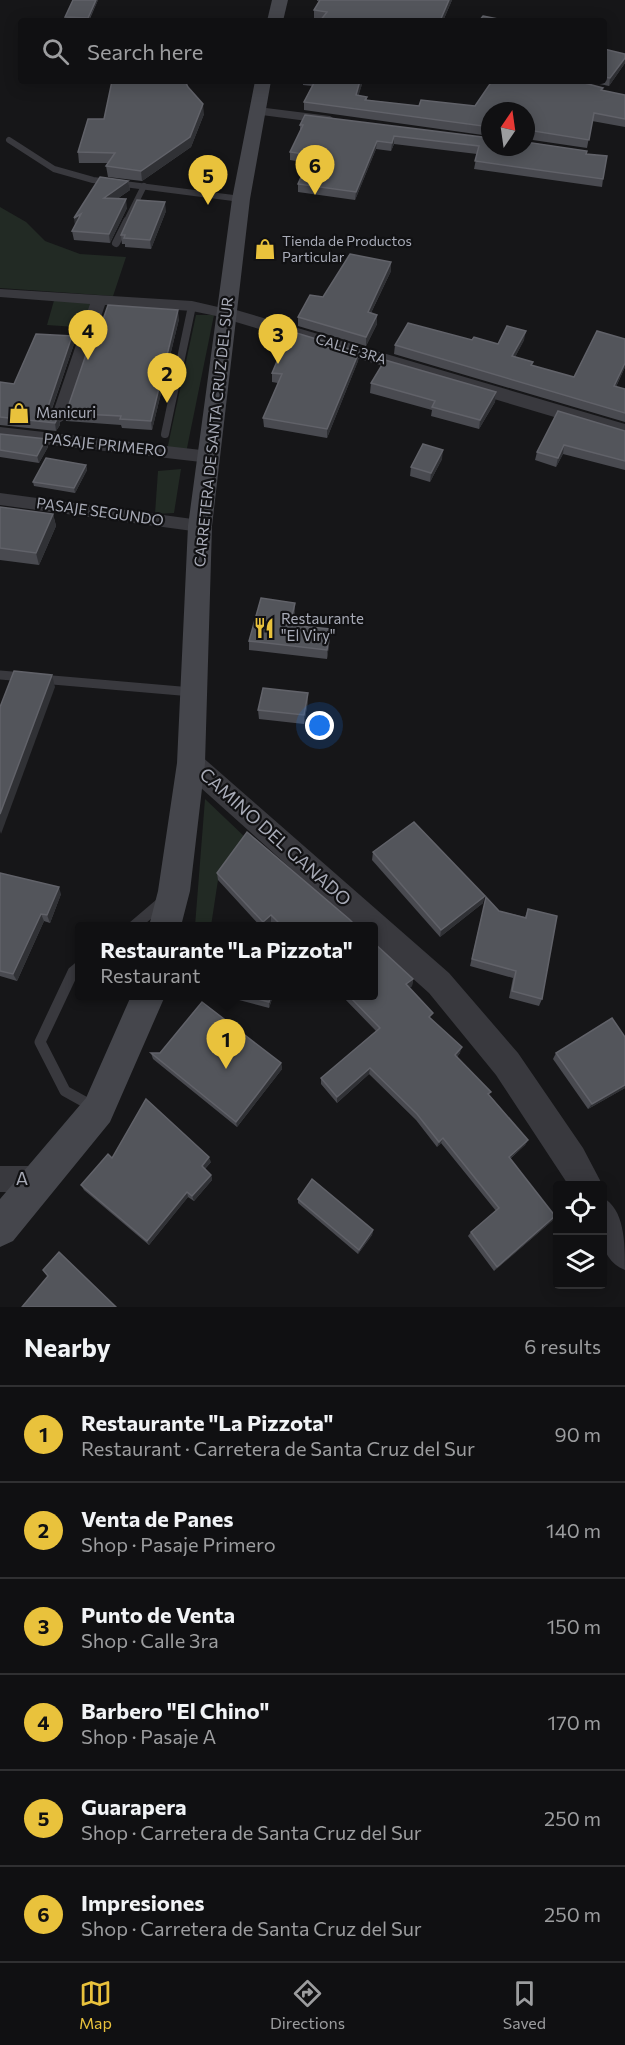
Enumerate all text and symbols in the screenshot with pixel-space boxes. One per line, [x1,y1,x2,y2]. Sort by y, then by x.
search box [18,18,607,84]
icon: search [39,35,72,68]
text: Search here [87,38,203,65]
north arrow [481,102,535,156]
pin: 6 [296,146,334,195]
pin: 5 [188,156,228,205]
place label: Tienda de Productos Particular [282,232,412,265]
shop icon: Tienda de Productos Particular [253,237,277,261]
street label: CARRETERA DE SANTA CRUZ DEL SUR [190,296,236,568]
pin: 4 [68,310,107,360]
pin: 3 [258,314,298,364]
street label: CALLE 3RA [314,330,389,367]
pin: 2 [148,354,186,403]
shop icon: Manicuri [7,401,31,425]
place label: Manicuri [36,403,96,421]
street label: PASAJE PRIMERO [43,429,167,459]
street label: PASAJE SEGUNDO [35,493,165,529]
place label: Restaurante "El Viry" [281,609,364,644]
restaurant icon: Restaurante "El Viry" [252,616,276,640]
your location [305,711,334,740]
street label: CAMINO DEL GANADO [195,763,356,910]
popup [75,922,378,1000]
text: Restaurante "La Pizzota" [100,936,353,963]
text: Restaurant [100,963,200,987]
pin: 1 [206,1020,246,1069]
street label: A [16,1167,28,1189]
map controls [553,1181,607,1289]
button: locate [553,1181,607,1235]
button: layers [553,1235,607,1289]
text: Nearby [24,1331,111,1362]
text: 6 results [524,1334,601,1358]
text: Restaurante "La Pizzota" [81,1409,333,1436]
text: 1 [39,1422,48,1446]
text: 90 m [555,1422,601,1446]
text: Restaurant · Carretera de Santa Cruz del Sur [81,1436,475,1460]
text: Venta de Panes [81,1505,234,1532]
text: 2 [38,1518,49,1542]
text: 140 m [546,1518,601,1542]
text: Shop · Pasaje Primero [81,1532,276,1556]
text: Punto de Venta [81,1601,235,1628]
text: 3 [38,1614,49,1638]
text: 150 m [547,1614,601,1638]
text: Shop · Calle 3ra [81,1628,219,1652]
text: Barbero "El Chino" [81,1697,269,1724]
text: 4 [37,1710,50,1734]
text: 170 m [548,1710,601,1734]
text: Shop · Pasaje A [81,1724,216,1748]
text: Guarapera [81,1793,187,1820]
text: 5 [38,1806,49,1830]
text: 250 m [544,1806,601,1830]
text: Shop · Carretera de Santa Cruz del Sur [81,1820,422,1844]
text: Impresiones [81,1889,205,1916]
text: 6 [37,1902,50,1926]
text: 250 m [544,1902,601,1926]
text: Shop · Carretera de Santa Cruz del Sur [81,1916,422,1940]
tab: Map [79,1977,112,2032]
tab: Directions [270,1977,345,2032]
tab: Saved [503,1977,546,2032]

